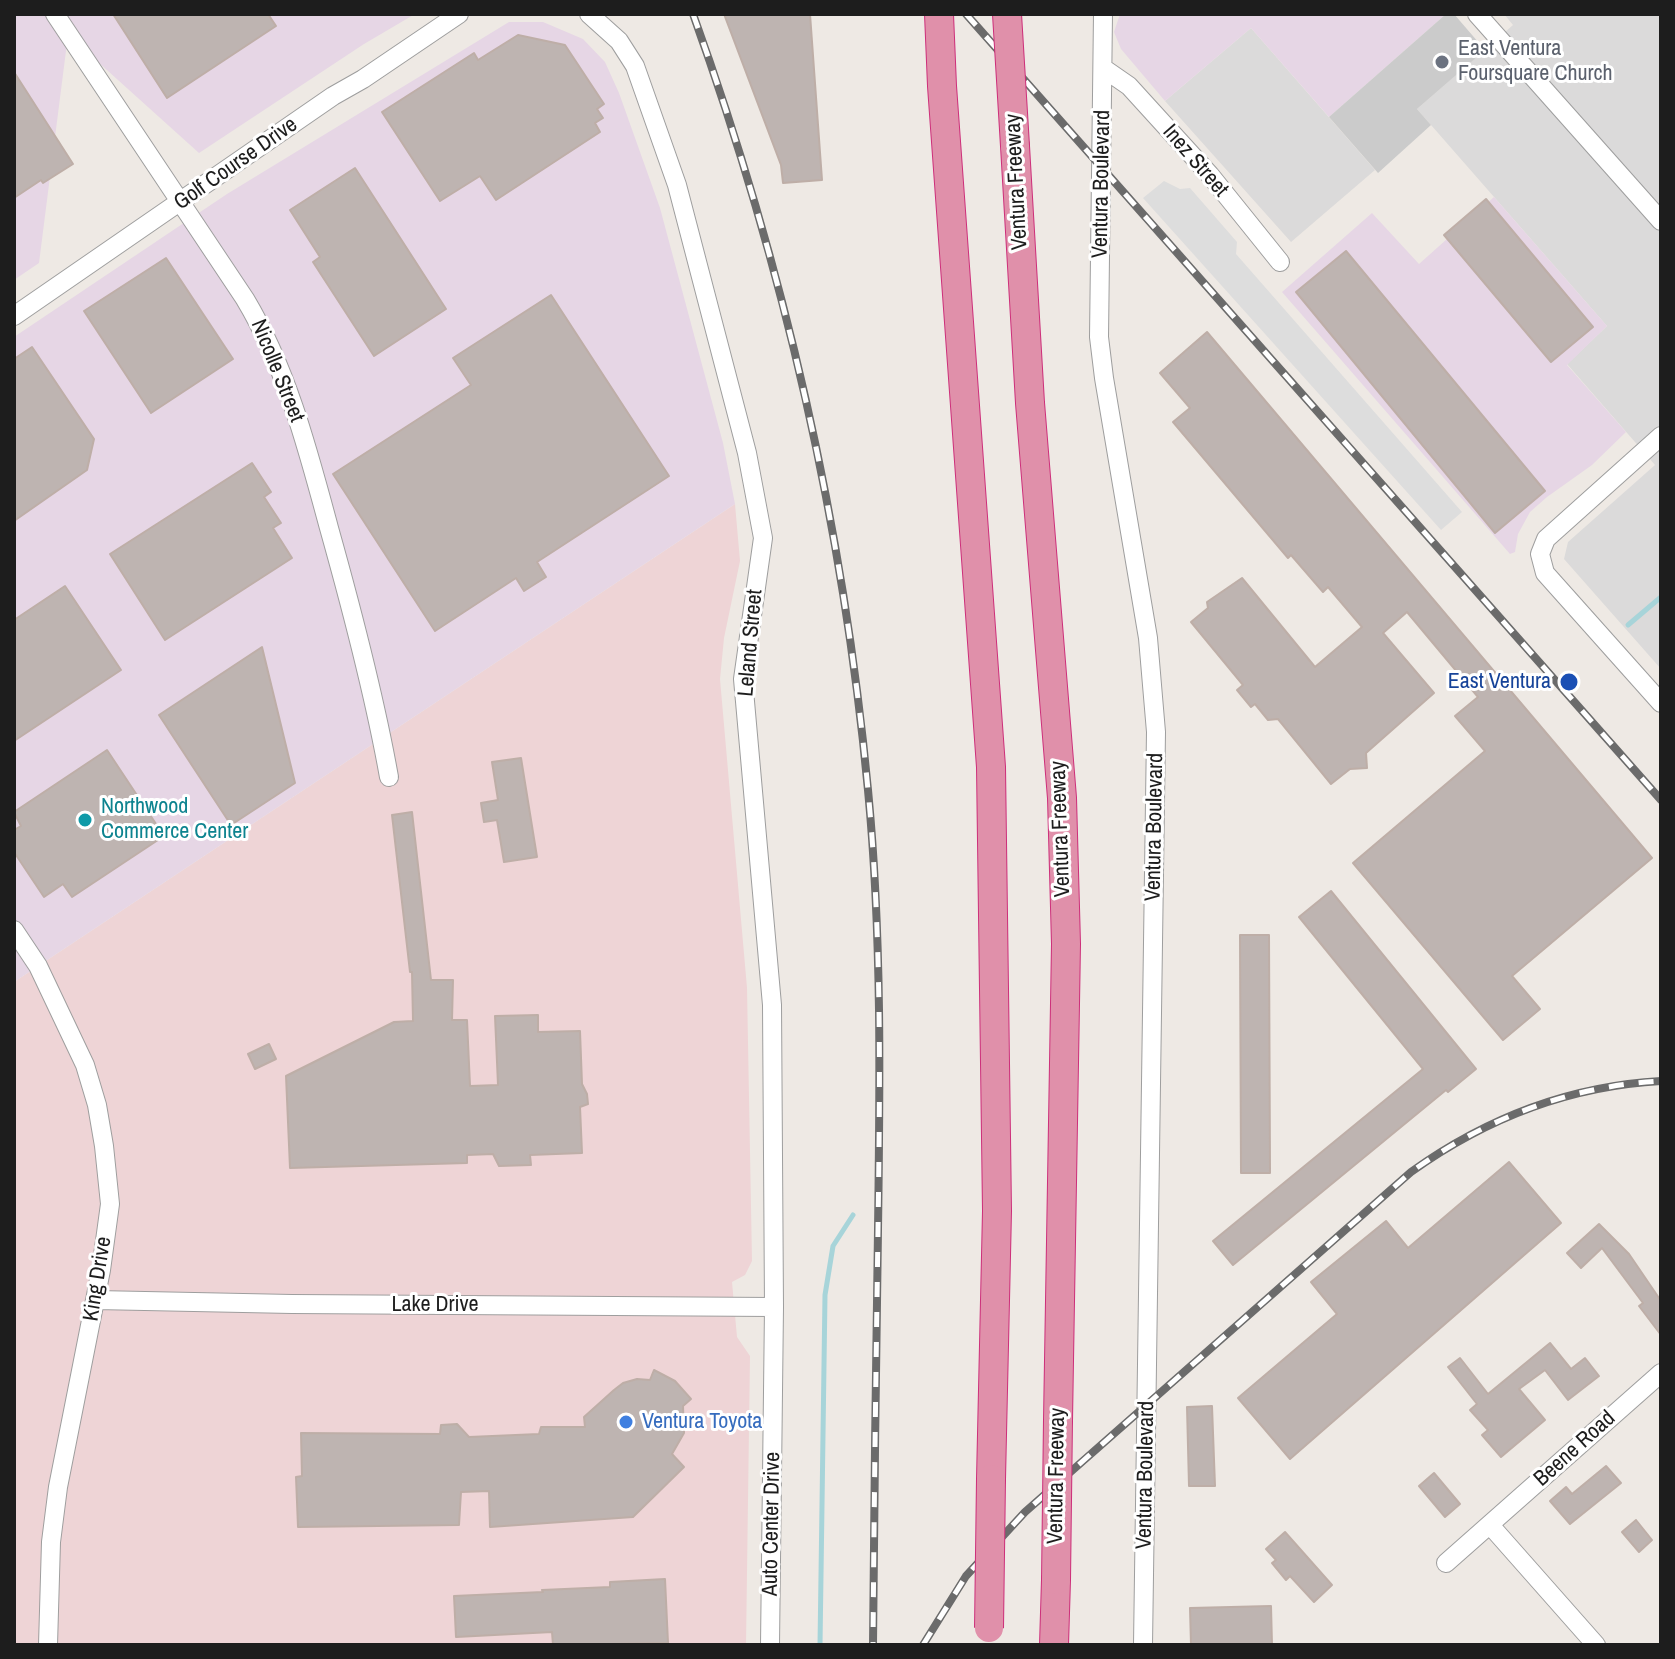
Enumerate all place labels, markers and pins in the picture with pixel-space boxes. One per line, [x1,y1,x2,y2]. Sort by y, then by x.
place label: East Ventura Foursquare Church [1458,36,1613,88]
marker: East Ventura Foursquare Church [1433,53,1451,71]
place label: East Ventura [1448,669,1551,695]
marker: East Ventura [1558,671,1580,693]
place label: Northwood Commerce Center [101,794,248,846]
marker: Northwood Commerce Center [76,811,94,829]
place label: Ventura Toyota [642,1409,762,1435]
marker: Ventura Toyota [617,1413,635,1431]

